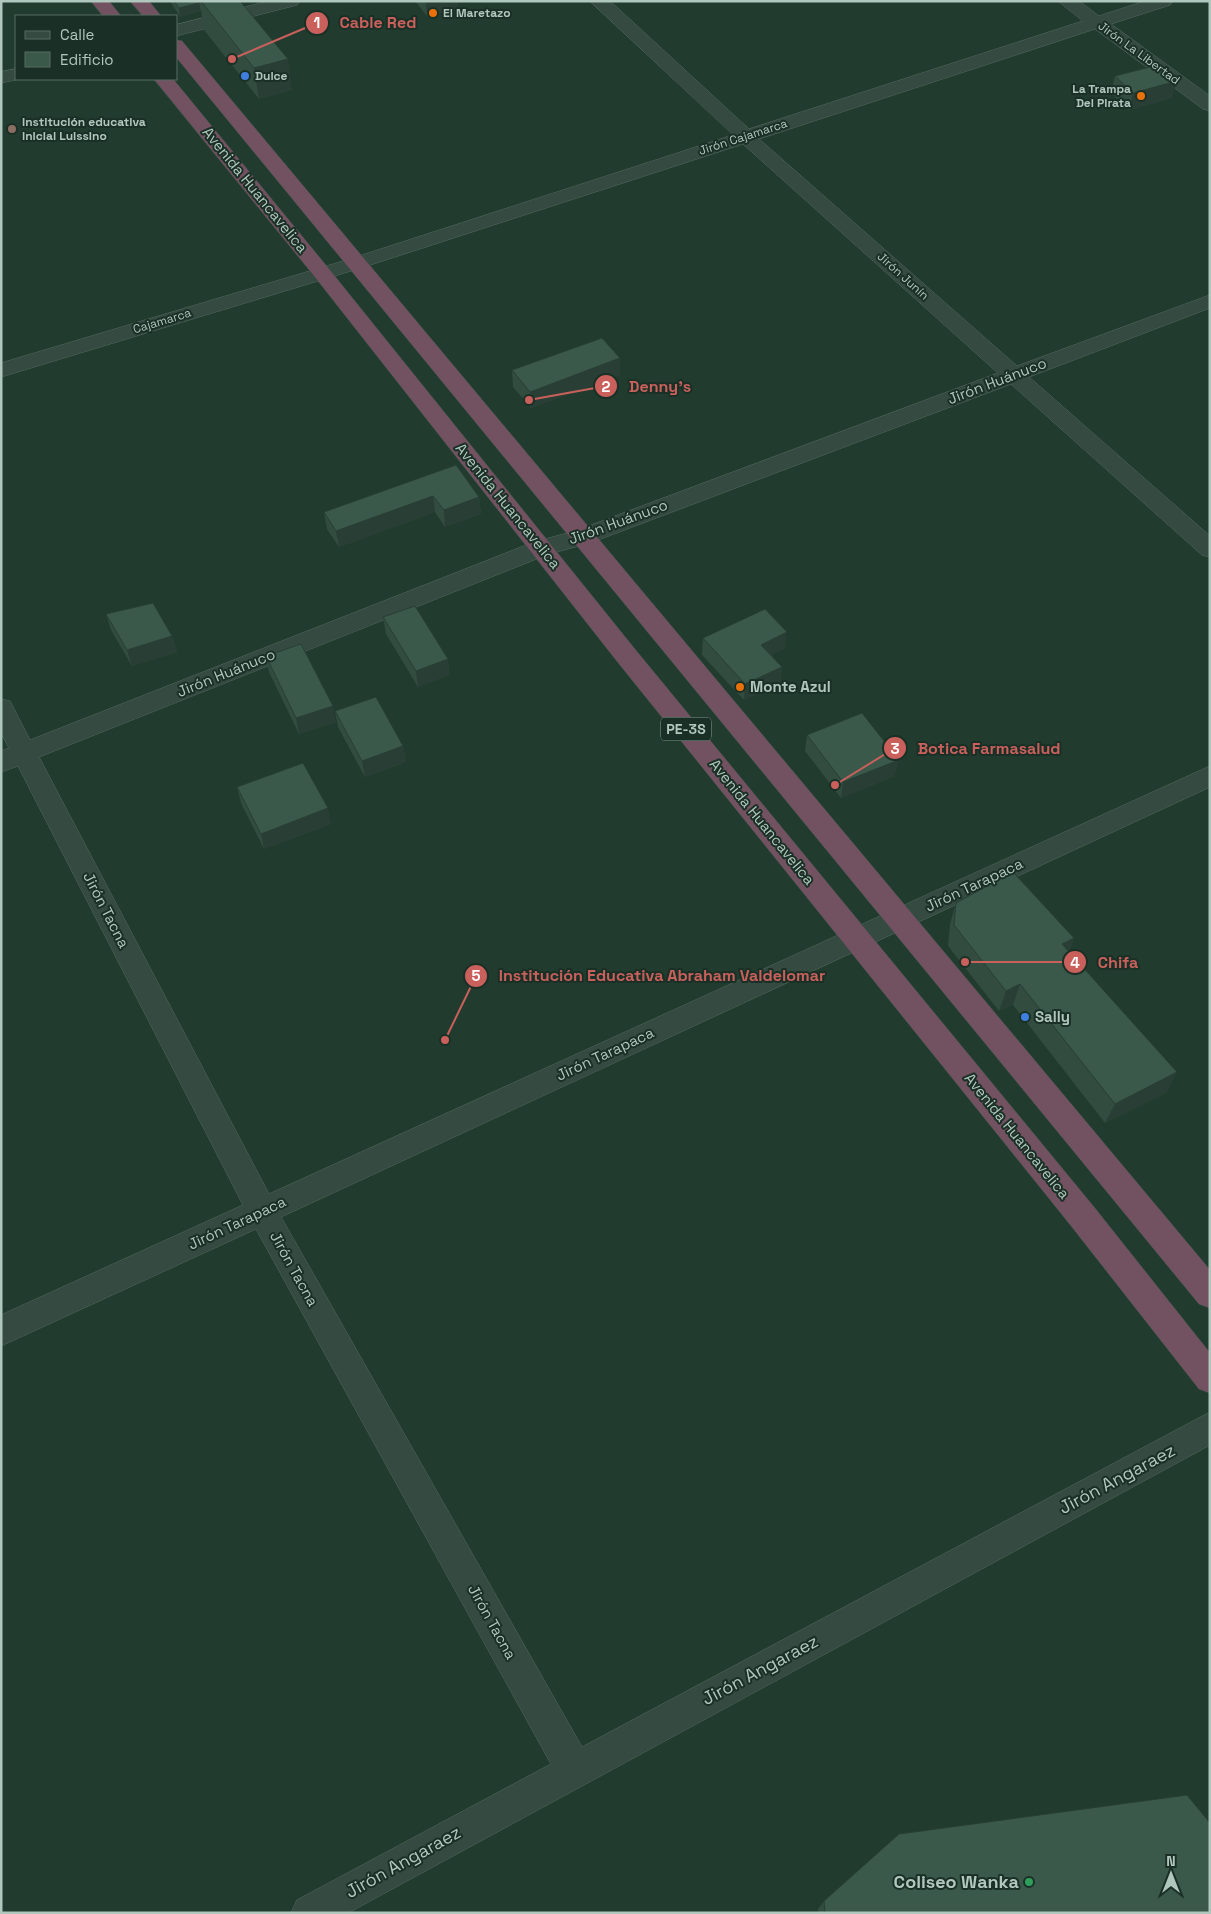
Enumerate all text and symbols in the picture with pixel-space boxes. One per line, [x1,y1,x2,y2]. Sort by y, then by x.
place label: El Maretazo [443,5,511,21]
callout: Cable Red [304,7,426,38]
marker: El Maretazo [427,7,439,19]
text: Cable Red [340,12,416,33]
text: 1 [314,13,320,32]
legend [15,15,178,80]
street label: Jirón La Libertad [1095,18,1183,88]
text: Calle [60,25,95,44]
text: Edificio [60,50,114,69]
place label: Dulce [255,68,288,84]
marker: Dulce [239,70,251,82]
place label: La Trampa Del Pirata [1072,81,1131,111]
marker: La Trampa Del Pirata [1135,90,1147,102]
place label: Institución educativa inicial Luissino [22,114,146,144]
street label: Jirón Cajamarca [697,115,789,159]
marker: Institución educativa inicial Luissino [6,123,18,135]
street label: Avenida Huancavelica [199,123,312,257]
street label: Jirón Junín [874,249,932,303]
street label: Cajamarca [131,305,193,337]
street label: Jirón Huánuco [945,353,1049,408]
callout: Denny's [593,371,701,402]
text: Denny's [629,376,691,397]
text: 2 [602,377,611,396]
street label: Avenida Huancavelica [452,439,565,573]
street label: Jirón Huánuco [566,495,670,548]
street label: Jirón Huánuco [174,644,278,701]
place label: Monte Azul [750,677,831,696]
marker: Monte Azul [734,681,746,693]
road number: PE-3S [661,718,711,741]
callout: Botica Farmasalud [882,733,1071,764]
text: Botica Farmasalud [917,738,1061,759]
text: 3 [890,739,900,758]
street label: Avenida Huancavelica [706,755,819,889]
street label: Jirón Tarapaca [922,853,1026,916]
street label: Jirón Tacna [79,869,134,951]
callout: Chifa [1062,947,1148,978]
text: Chifa [1098,952,1138,973]
text: 4 [1070,953,1080,972]
callout: Institución Educativa Abraham Valdelomar [463,960,835,991]
text: Institución Educativa Abraham Valdelomar [499,965,825,986]
text: 5 [471,966,481,985]
place label: Sally [1035,1007,1070,1026]
marker: Sally [1019,1011,1031,1023]
street label: Jirón Tarapaca [553,1022,657,1085]
street label: Avenida Huancavelica [961,1069,1074,1203]
street label: Jirón Tarapaca [185,1191,289,1254]
street label: Jirón Tacna [266,1228,323,1310]
street label: Jirón Angaraez [1055,1438,1179,1519]
street label: Jirón Tacna [464,1581,521,1663]
street label: Jirón Angaraez [698,1629,822,1710]
street label: Jirón Angaraez [341,1820,465,1903]
north arrow [1146,1849,1196,1899]
text: N [1166,1852,1176,1870]
place label: Coliseo Wanka [894,1870,1020,1893]
marker: Coliseo Wanka [1023,1876,1035,1888]

